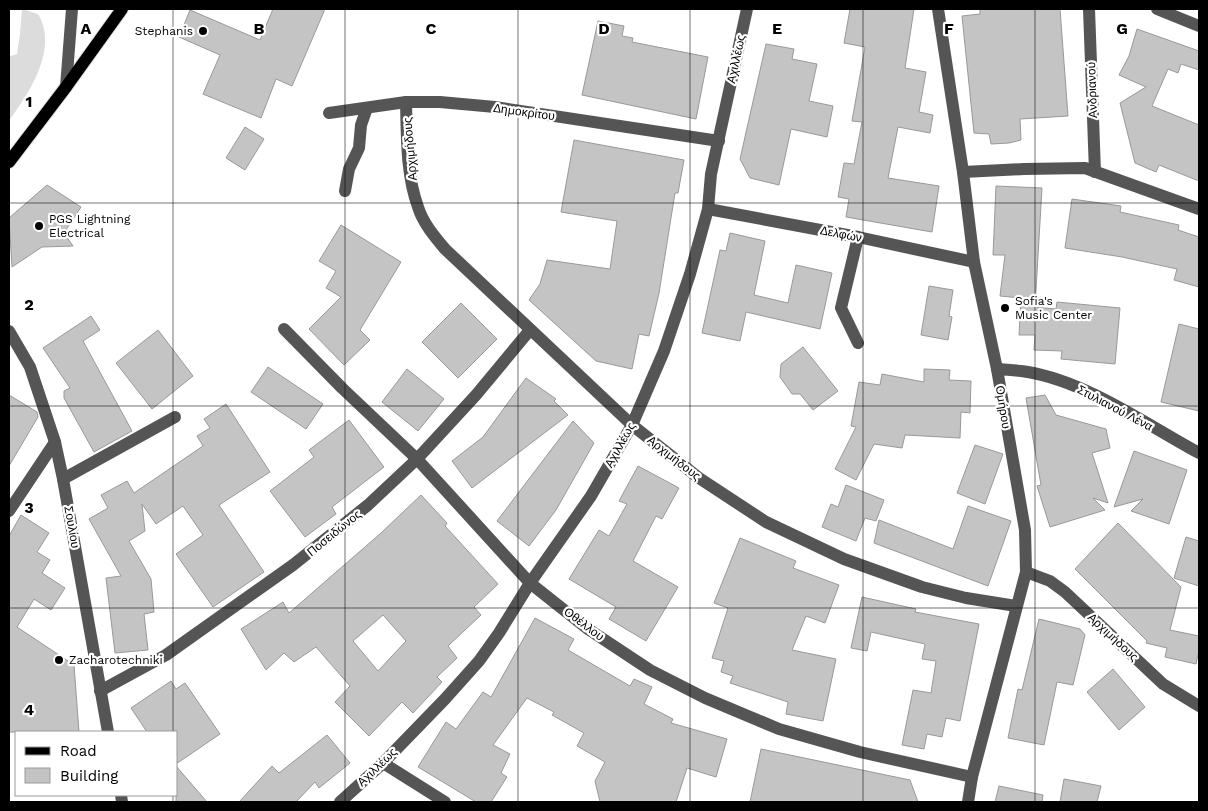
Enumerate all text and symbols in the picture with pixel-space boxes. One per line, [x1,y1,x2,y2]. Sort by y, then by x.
text: A [81,19,92,38]
text: B [254,19,265,38]
text: C [426,19,437,38]
text: D [598,19,610,38]
text: E [772,19,782,38]
text: F [944,19,954,38]
text: G [1116,19,1128,38]
place label: Stephanis [135,24,193,38]
marker: Stephanis [197,25,209,37]
street label: Αχιλλέως [724,33,748,85]
street label: Ανδριανού [1084,62,1100,118]
text: 1 [26,92,32,111]
street label: Δημοκρίτου [492,101,556,123]
street label: Αρχιμήδους [400,116,420,181]
place label: PGS Lightning Electrical [49,212,131,240]
marker: PGS Lightning Electrical [33,220,45,232]
street label: Δελφών [819,223,863,245]
place label: Sofia's Music Center [1015,294,1092,322]
text: 2 [24,295,34,314]
marker: Sofia's Music Center [999,302,1011,314]
street label: Στυλιανού Λένα [1075,382,1155,434]
street label: Ομήρου [993,384,1013,430]
street label: Αχιλλέως [602,420,638,470]
street label: Αρχιμήδους [645,433,704,483]
text: 3 [24,498,34,517]
street label: Σουλίου [61,505,83,549]
street label: Ποσειδώνος [304,507,364,559]
street label: Οθέλλου [561,604,607,644]
street label: Αρχιμήδους [1085,610,1141,664]
place label: Zacharotechniki [69,653,163,667]
marker: Zacharotechniki [53,654,65,666]
text: 4 [24,700,34,719]
legend [15,731,178,796]
text: Road [60,742,97,760]
street label: Αχιλλέως [354,745,400,789]
text: Building [60,767,118,785]

